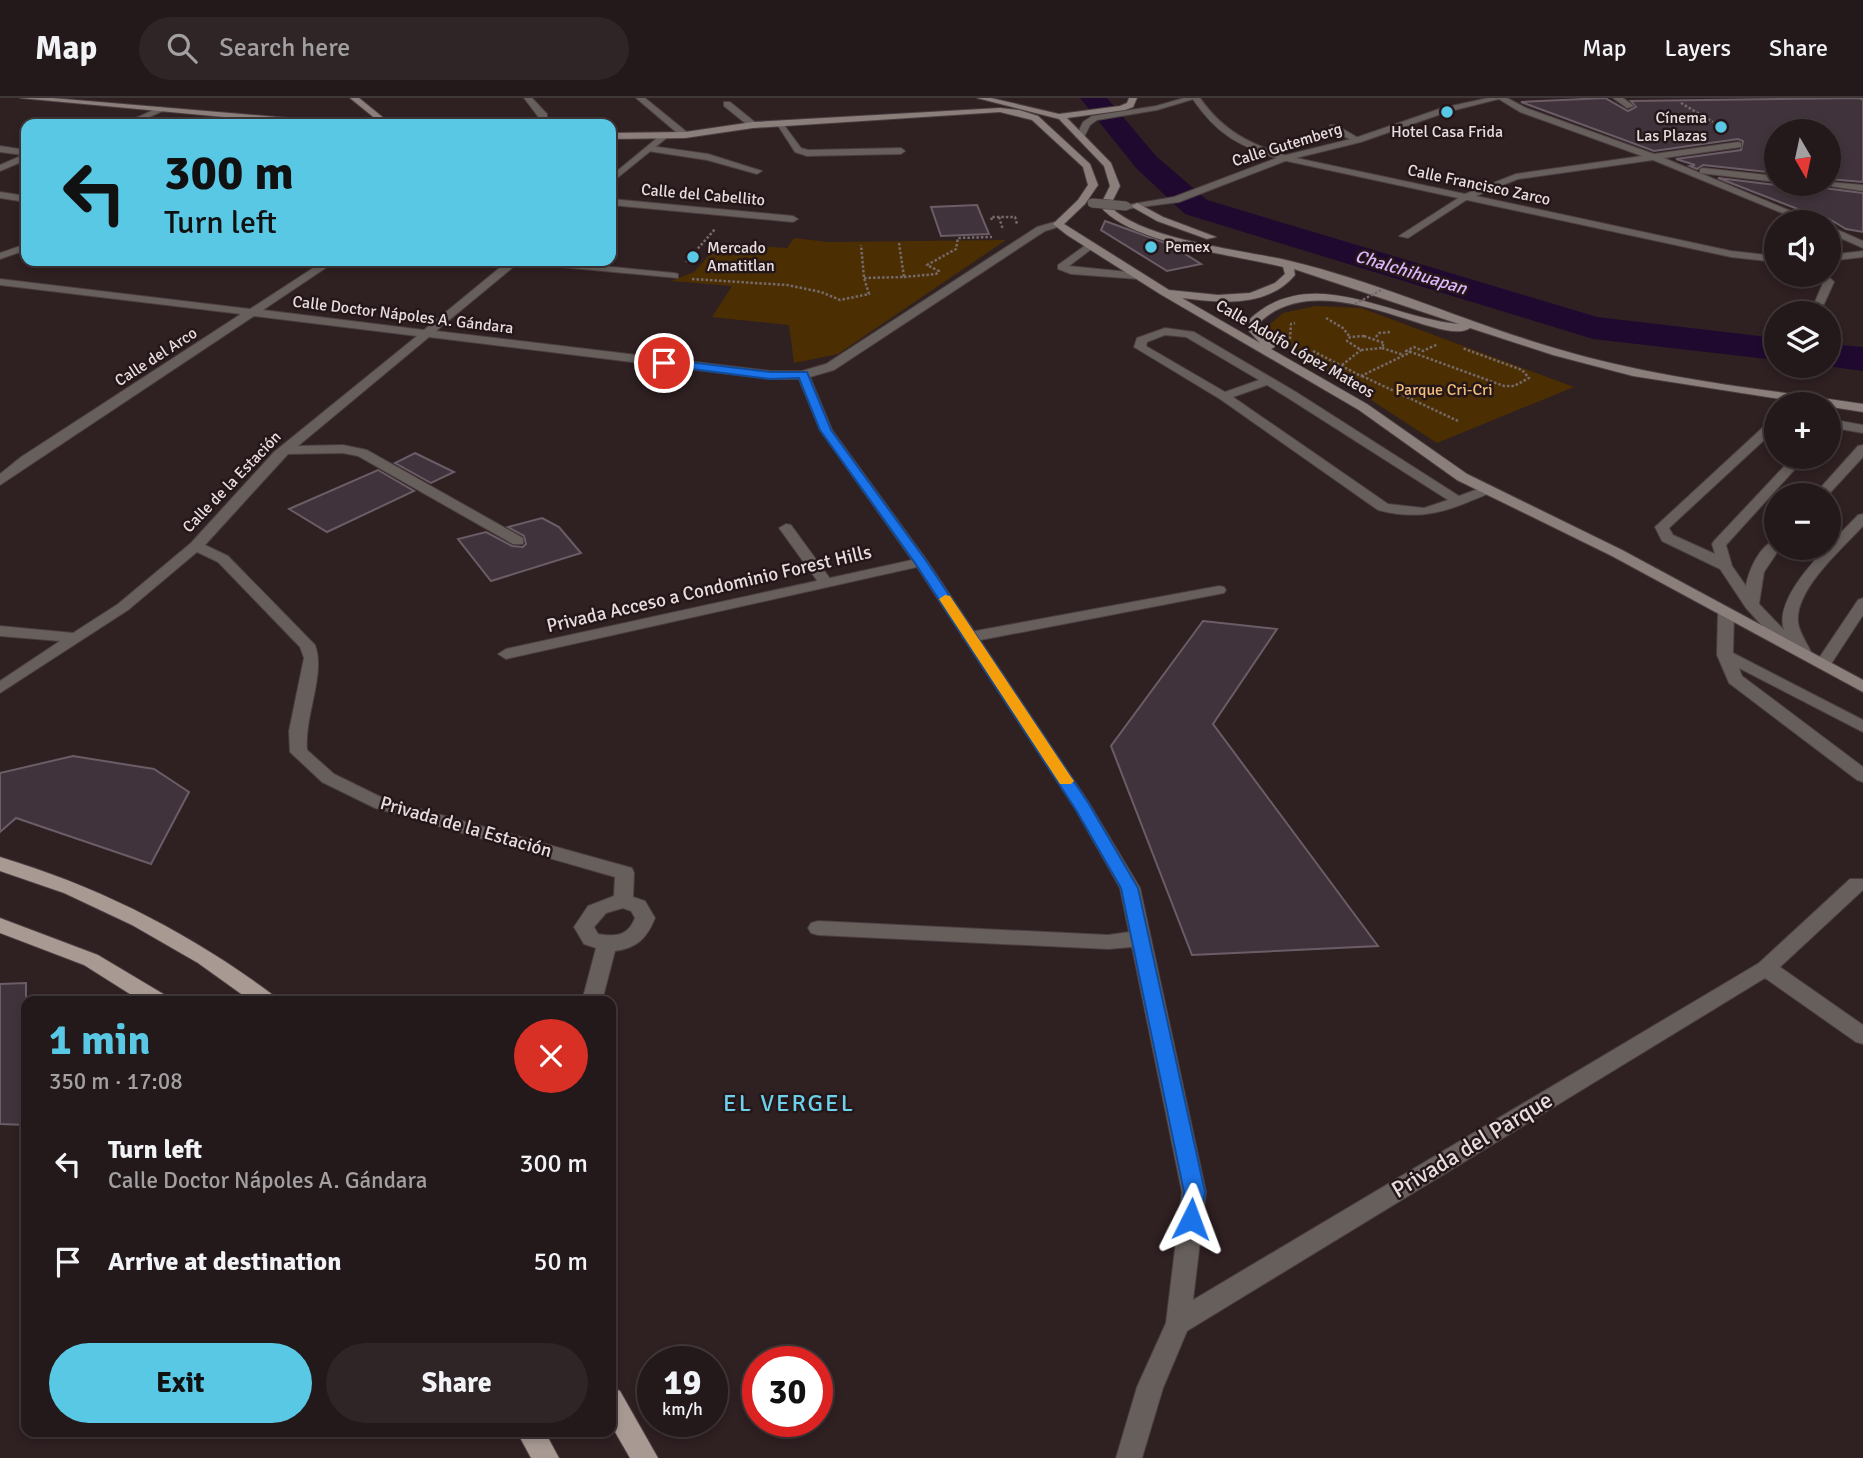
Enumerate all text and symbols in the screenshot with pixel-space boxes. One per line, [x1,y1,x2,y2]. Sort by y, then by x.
search box [139,17,629,80]
text: Map [35,28,97,69]
icon: search [163,29,201,67]
text: Search here [219,32,350,64]
text: Map [1582,33,1627,63]
text: Layers [1665,33,1731,63]
text: Share [1769,33,1828,63]
marker: Hotel Casa Frida [1439,104,1455,120]
place label: Cínema Las Plazas [1636,108,1707,146]
street label: Calle Gutemberg [1229,119,1345,171]
marker: Cínema Las Plazas [1713,119,1729,135]
north arrow [1764,119,1841,196]
map controls [1764,119,1841,560]
place label: Hotel Casa Frida [1391,122,1503,142]
text: 300 m [164,143,294,203]
icon: left [49,147,140,238]
street label: Calle Francisco Zarco [1406,160,1552,210]
street label: Calle del Cabellito [640,180,766,210]
text: Turn left [164,203,277,242]
button: sound [1764,210,1841,287]
place label: Pemex [1165,237,1210,257]
place label: Mercado Amatitlan [707,238,775,276]
marker: Pemex [1143,239,1159,255]
water label: Chalchihuapan [1353,245,1470,300]
marker: Mercado Amatitlan [685,249,701,265]
street label: Calle Doctor Nápoles A. Gándara [291,292,515,338]
street label: Calle Adolfo López Mateos [1212,295,1378,403]
button: layers [1764,301,1841,378]
street label: Calle del Arco [111,323,201,391]
pin [634,333,694,393]
icon: arrive [645,344,683,382]
park label: Parque Cri-Cri [1395,380,1493,400]
button: + [1764,392,1841,469]
street label: Calle de la Estación [178,427,286,537]
button: − [1764,483,1841,560]
street label: Privada Acceso a Condominio Forest Hills [544,540,874,638]
street label: Privada de la Estación [377,791,555,863]
text: 1 min [49,1015,150,1066]
button: close [514,1019,588,1093]
text: 350 m · 17:08 [49,1067,183,1096]
street label: Privada del Parque [1386,1086,1558,1204]
district label: EL VERGEL [723,1088,855,1118]
text: Turn left [108,1134,202,1166]
icon: left [49,1145,87,1183]
text: 300 m [519,1148,588,1180]
text: Calle Doctor Nápoles A. Gándara [108,1166,427,1195]
position arrow [1154,1182,1228,1256]
icon: arrive [49,1243,87,1281]
text: Arrive at destination [108,1246,341,1278]
text: 50 m [533,1246,588,1278]
button: Exit [49,1343,312,1423]
button: Share [326,1343,588,1423]
speed limit sign: 30 [742,1346,833,1437]
text: 19 [664,1361,701,1404]
text: km/h [662,1398,703,1420]

